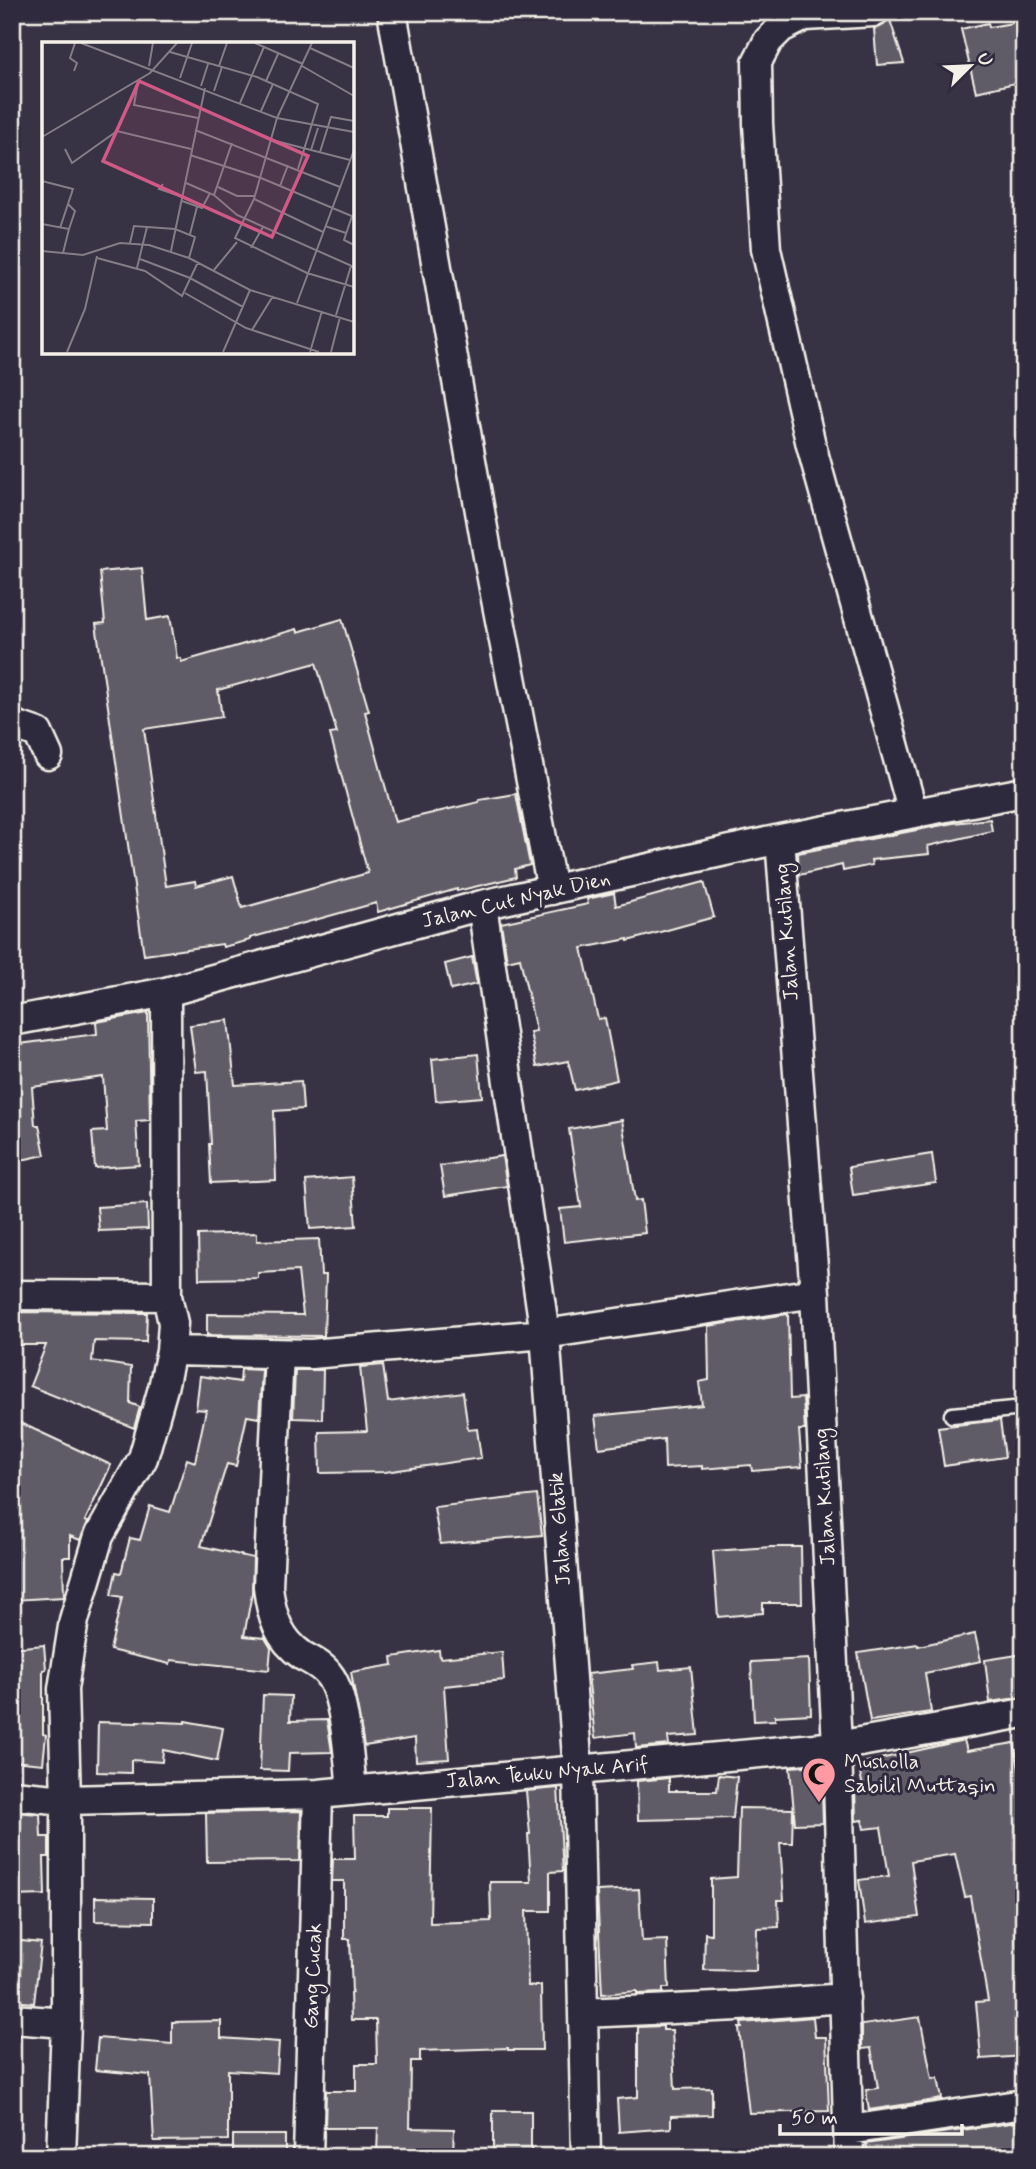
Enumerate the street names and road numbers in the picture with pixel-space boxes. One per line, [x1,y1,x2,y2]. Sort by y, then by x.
street label: Jalan Kutilang [768,862,807,1002]
street label: Jalan Cut Nyak Dien [419,865,613,935]
street label: Jalan Kutilang [807,1427,844,1567]
street label: Jalan Glatik [542,1471,578,1587]
street label: Jalan Teuku Nyak Arif [444,1750,650,1796]
street label: Gang Cucak [297,1922,330,2030]

